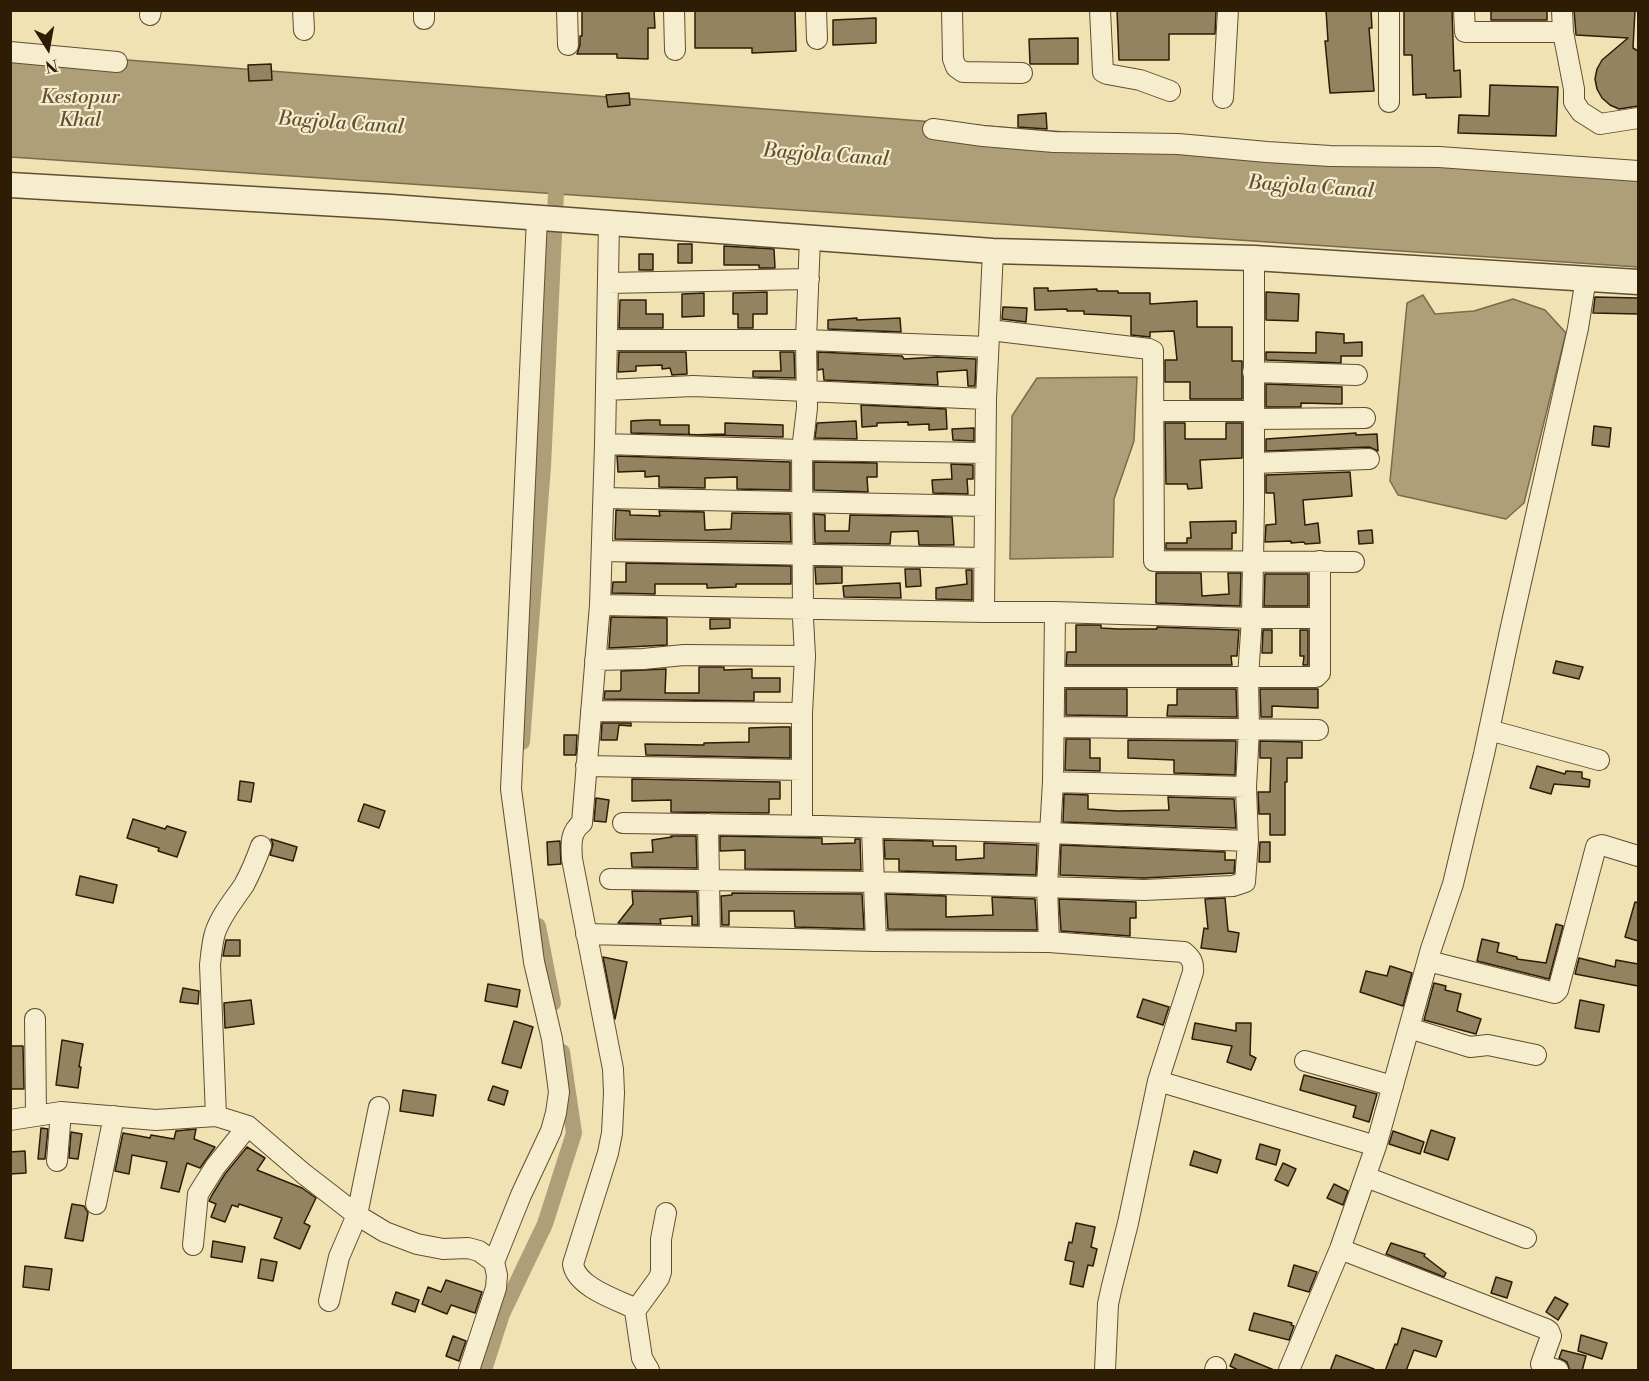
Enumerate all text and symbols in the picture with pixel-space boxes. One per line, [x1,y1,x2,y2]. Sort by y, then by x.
north arrow [18,18,78,78]
text: N [43,55,60,77]
water label: Kestopur Khal [40,86,120,133]
water label: Bagjola Canal [277,108,405,140]
water label: Bagjola Canal [762,140,890,172]
water label: Bagjola Canal [1247,172,1375,204]

